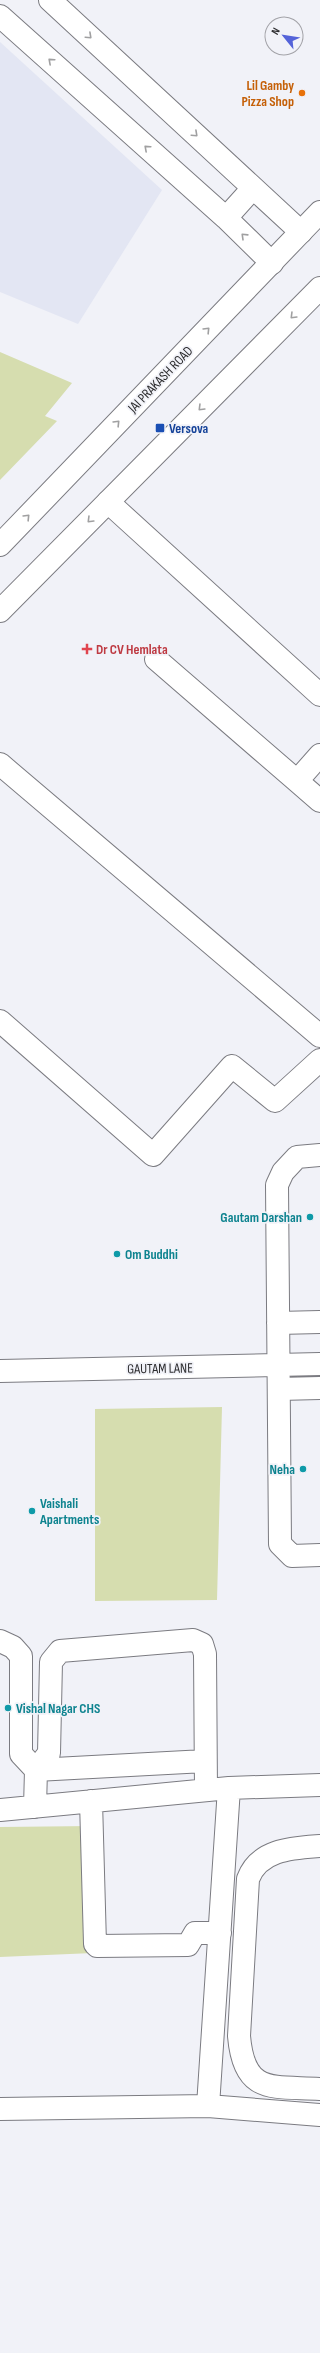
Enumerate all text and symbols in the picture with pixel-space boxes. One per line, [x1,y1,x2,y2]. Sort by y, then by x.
north arrow [264,16,304,56]
text: N [269,25,283,37]
one-way arrow [84,31,92,39]
one-way arrow [48,59,55,66]
place label: Lil Gamby Pizza Shop [241,77,294,110]
marker: Lil Gamby Pizza Shop [297,88,307,98]
one-way arrow [190,129,198,137]
one-way arrow [145,146,152,153]
one-way arrow [241,233,249,240]
one-way arrow [290,311,298,319]
one-way arrow [202,327,210,335]
street label: JAI PRAKASH ROAD [124,342,196,417]
one-way arrow [198,403,206,411]
one-way arrow [112,420,120,428]
place label: Versova [169,420,209,437]
marker: Versova [154,422,166,434]
one-way arrow [22,514,30,522]
one-way arrow [87,515,95,523]
place label: Dr CV Hemlata [96,641,168,658]
marker: Dr CV Hemlata [81,643,93,655]
place label: Gautam Darshan [220,1209,302,1226]
marker: Gautam Darshan [305,1212,315,1222]
place label: Om Buddhi [125,1246,178,1263]
marker: Om Buddhi [112,1249,122,1259]
street label: GAUTAM LANE [127,1359,193,1378]
place label: Neha [270,1461,295,1478]
marker: Neha [298,1464,308,1474]
place label: Vaishali Apartments [39,1495,99,1528]
marker: Vaishali Apartments [27,1506,37,1516]
place label: Vishal Nagar CHS [16,1700,100,1717]
marker: Vishal Nagar CHS [3,1703,13,1713]

